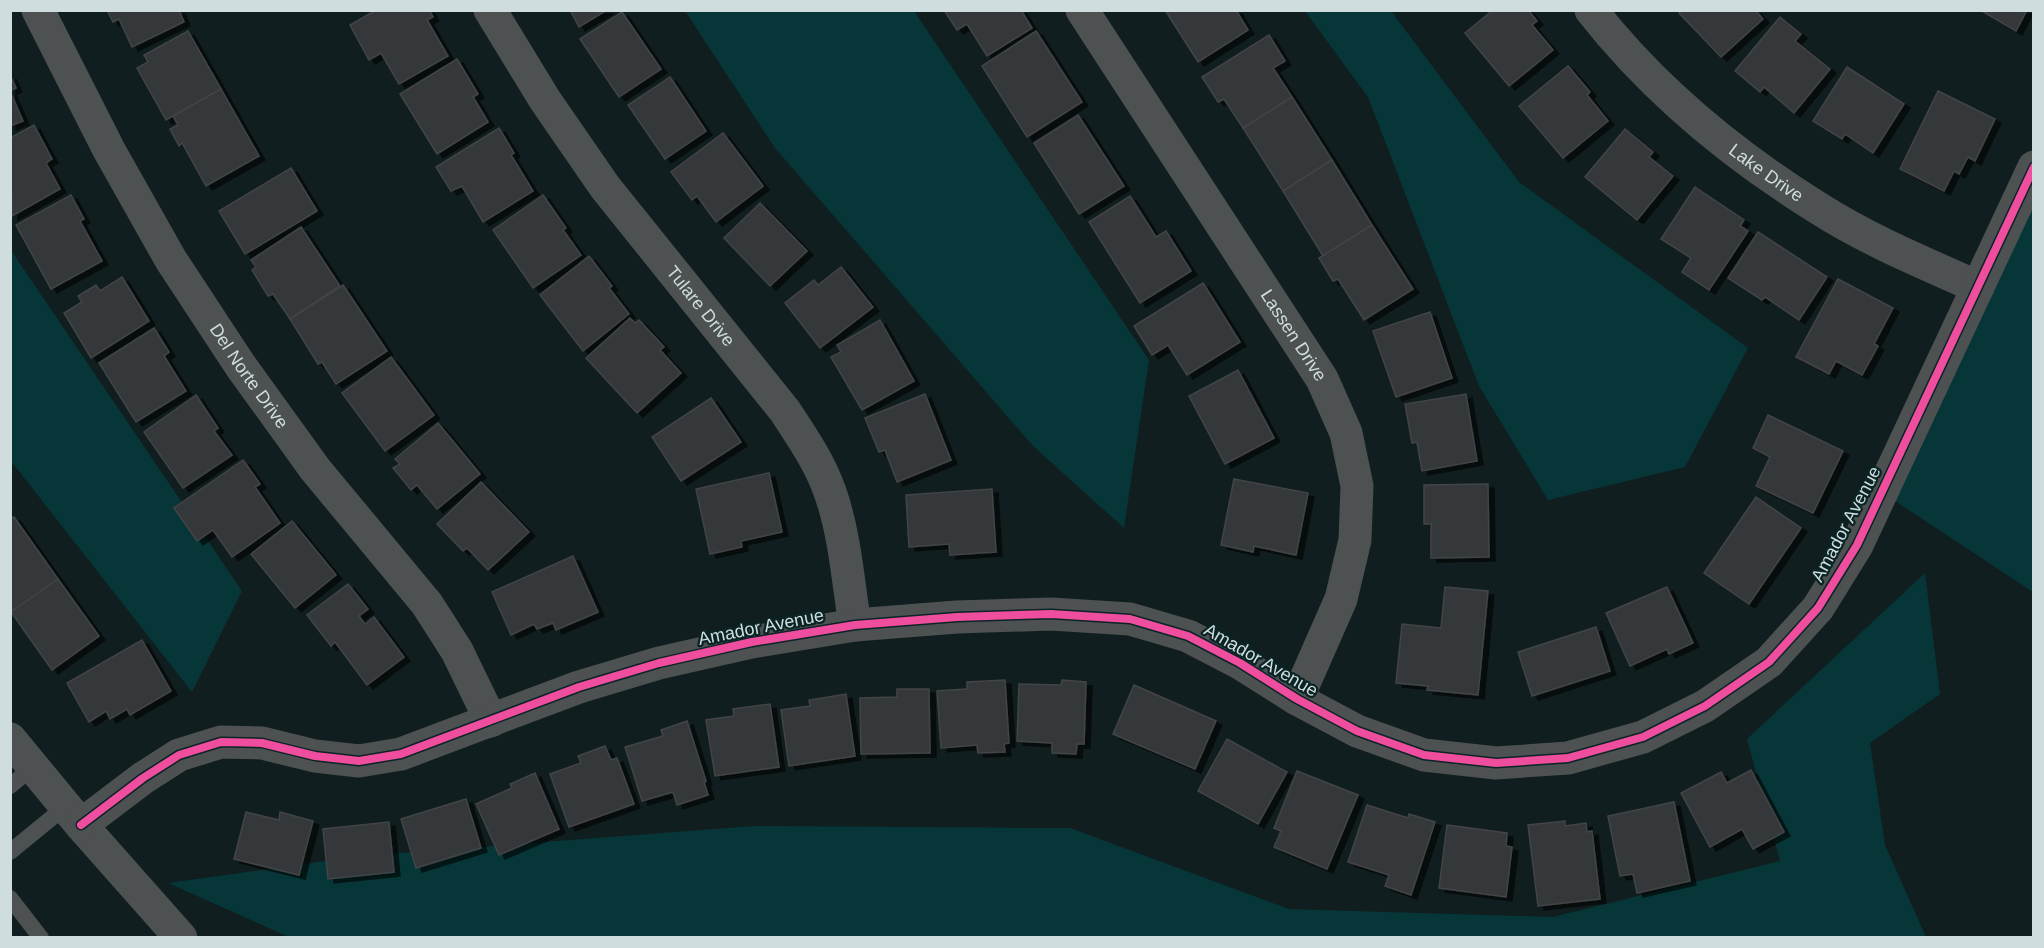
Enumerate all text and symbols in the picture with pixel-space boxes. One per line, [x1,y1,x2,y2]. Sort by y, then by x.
street label: Lake Drive [1725,140,1807,206]
street label: Tulare Drive [662,262,739,350]
street label: Lassen Drive [1257,286,1331,385]
street label: Del Norte Drive [206,320,292,432]
street label: Amador Avenue [1807,463,1885,585]
street label: Amador Avenue [696,605,826,649]
street label: Amador Avenue [1201,619,1321,701]

